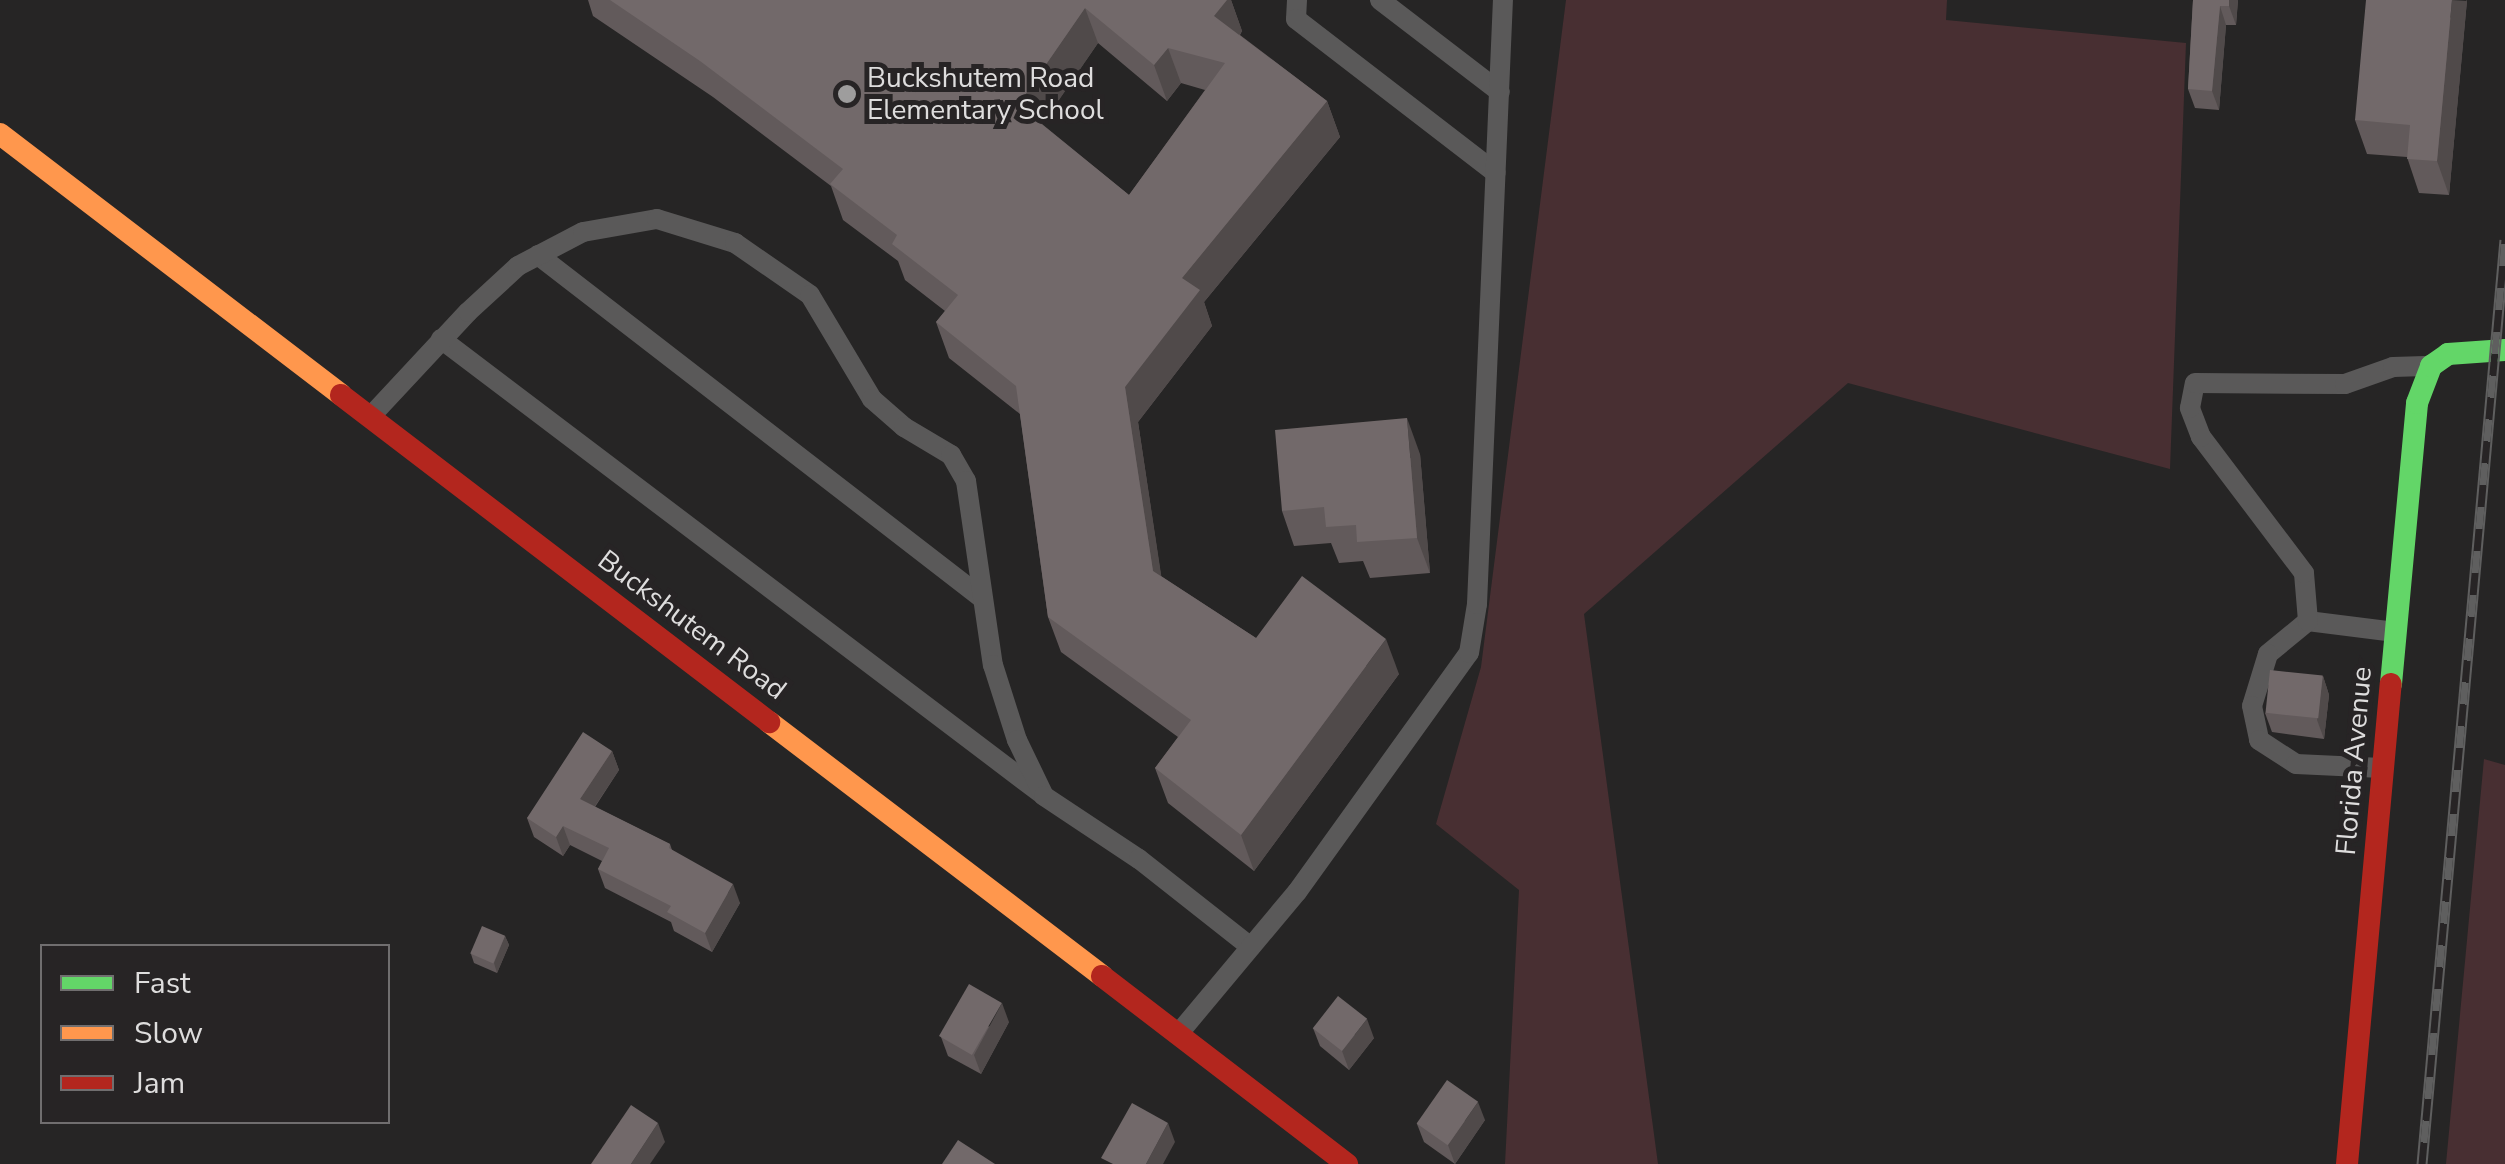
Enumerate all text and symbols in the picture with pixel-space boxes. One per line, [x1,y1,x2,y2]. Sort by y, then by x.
place label: Buckshutem Road Elementary School [867,61,1104,127]
marker: Buckshutem Road Elementary School [836,83,858,105]
street label: Buckshutem Road [591,543,793,707]
street label: Florida Avenue [2329,665,2379,857]
legend [40,944,390,1124]
text: Fast [134,963,191,1004]
text: Slow [134,1013,203,1054]
text: Jam [134,1063,185,1104]

